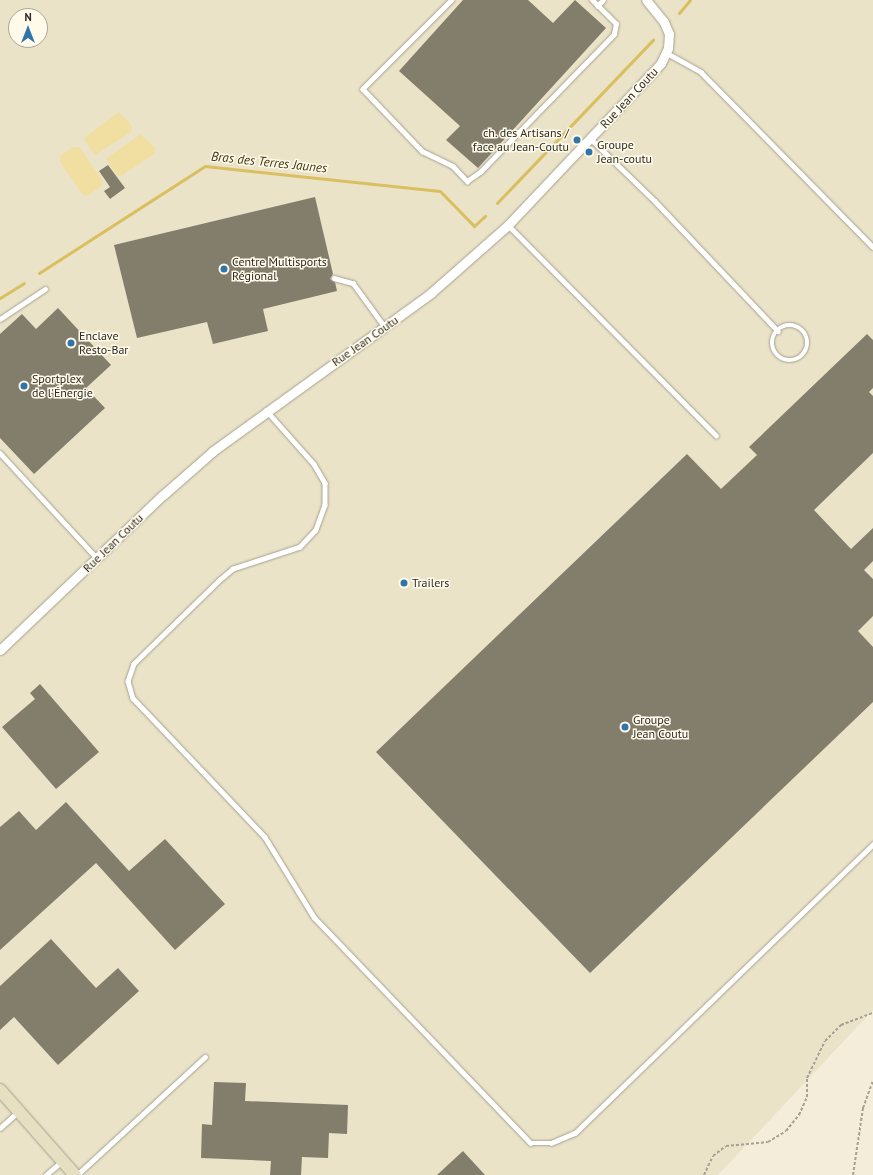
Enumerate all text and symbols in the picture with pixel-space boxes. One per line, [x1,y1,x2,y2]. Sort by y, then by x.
north arrow [8,8,48,48]
text: N [24,10,32,24]
street label: Rue Jean Coutu [597,65,661,131]
place label: ch. des Artisans / face au Jean-Coutu [473,126,569,154]
marker: ch. des Artisans / face au Jean-Coutu [572,135,582,145]
place label: Groupe Jean-coutu [597,138,652,166]
marker: Groupe Jean-coutu [584,147,594,157]
water label: Bras des Terres Jaunes [210,149,328,177]
place label: Centre Multisports Régional [232,255,327,283]
marker: Centre Multisports Régional [219,264,229,274]
street label: Rue Jean Coutu [329,313,401,369]
place label: Enclave Resto-Bar [79,329,128,357]
marker: Enclave Resto-Bar [66,338,76,348]
place label: Sportplex de l'Énergie [32,372,93,400]
marker: Sportplex de l'Énergie [19,381,29,391]
street label: Rue Jean Coutu [80,511,146,575]
place label: Trailers [412,576,449,590]
marker: Trailers [399,578,409,588]
place label: Groupe Jean Coutu [633,713,688,741]
marker: Groupe Jean Coutu [620,722,630,732]

